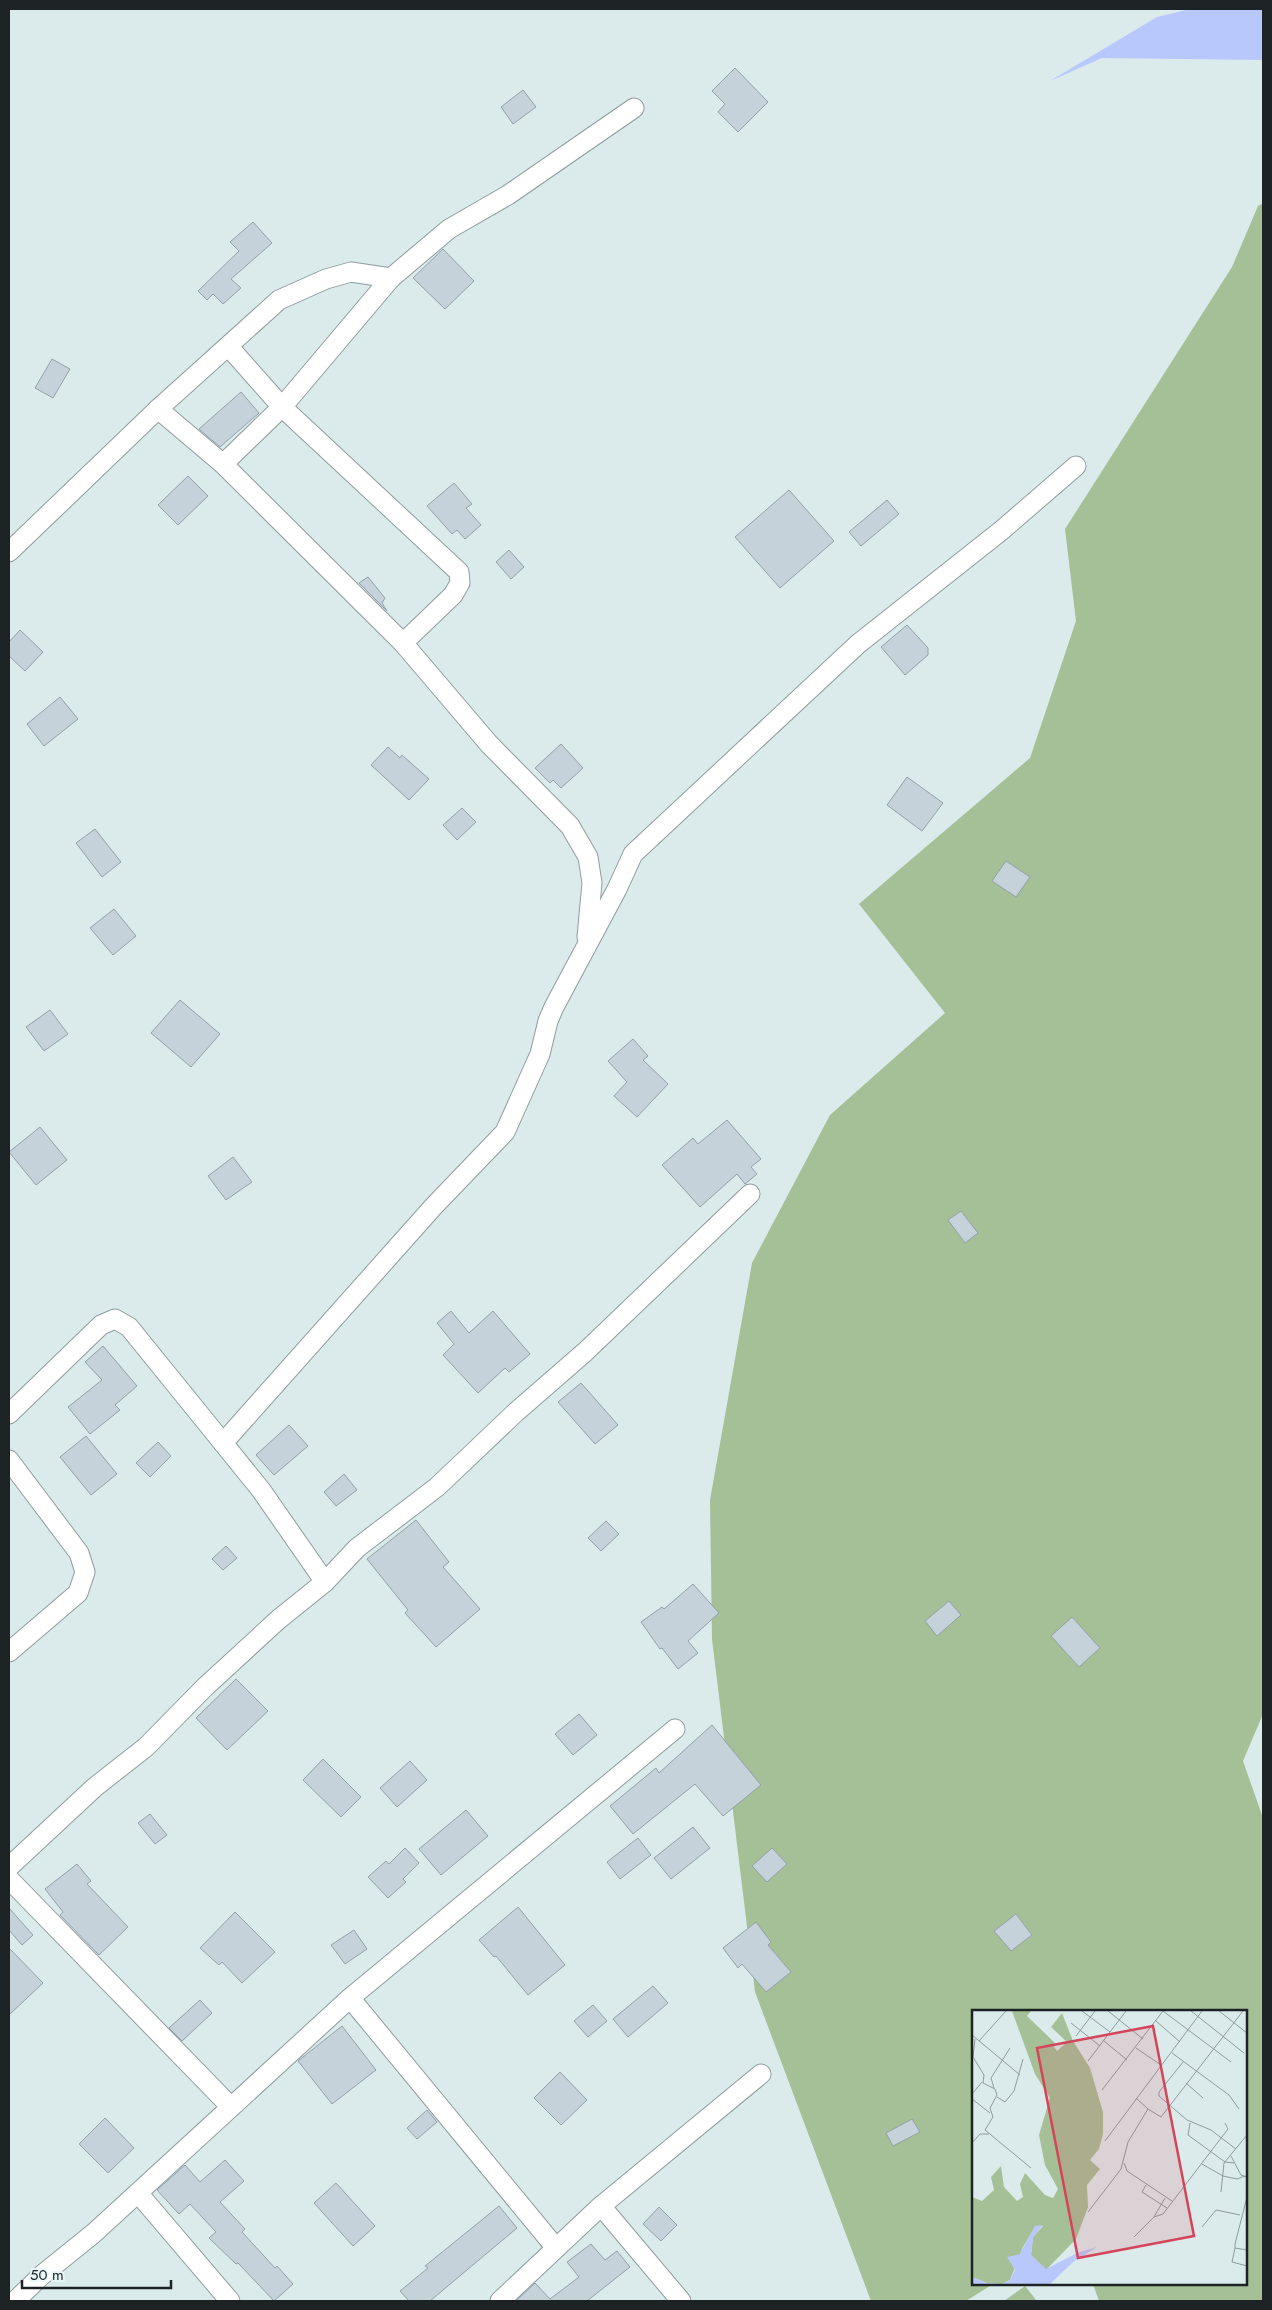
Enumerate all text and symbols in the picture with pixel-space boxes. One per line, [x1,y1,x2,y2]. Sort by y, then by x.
inset map [972,2010,1247,2285]
scale bar [22,2258,171,2290]
text: 50 m [30,2264,64,2286]

